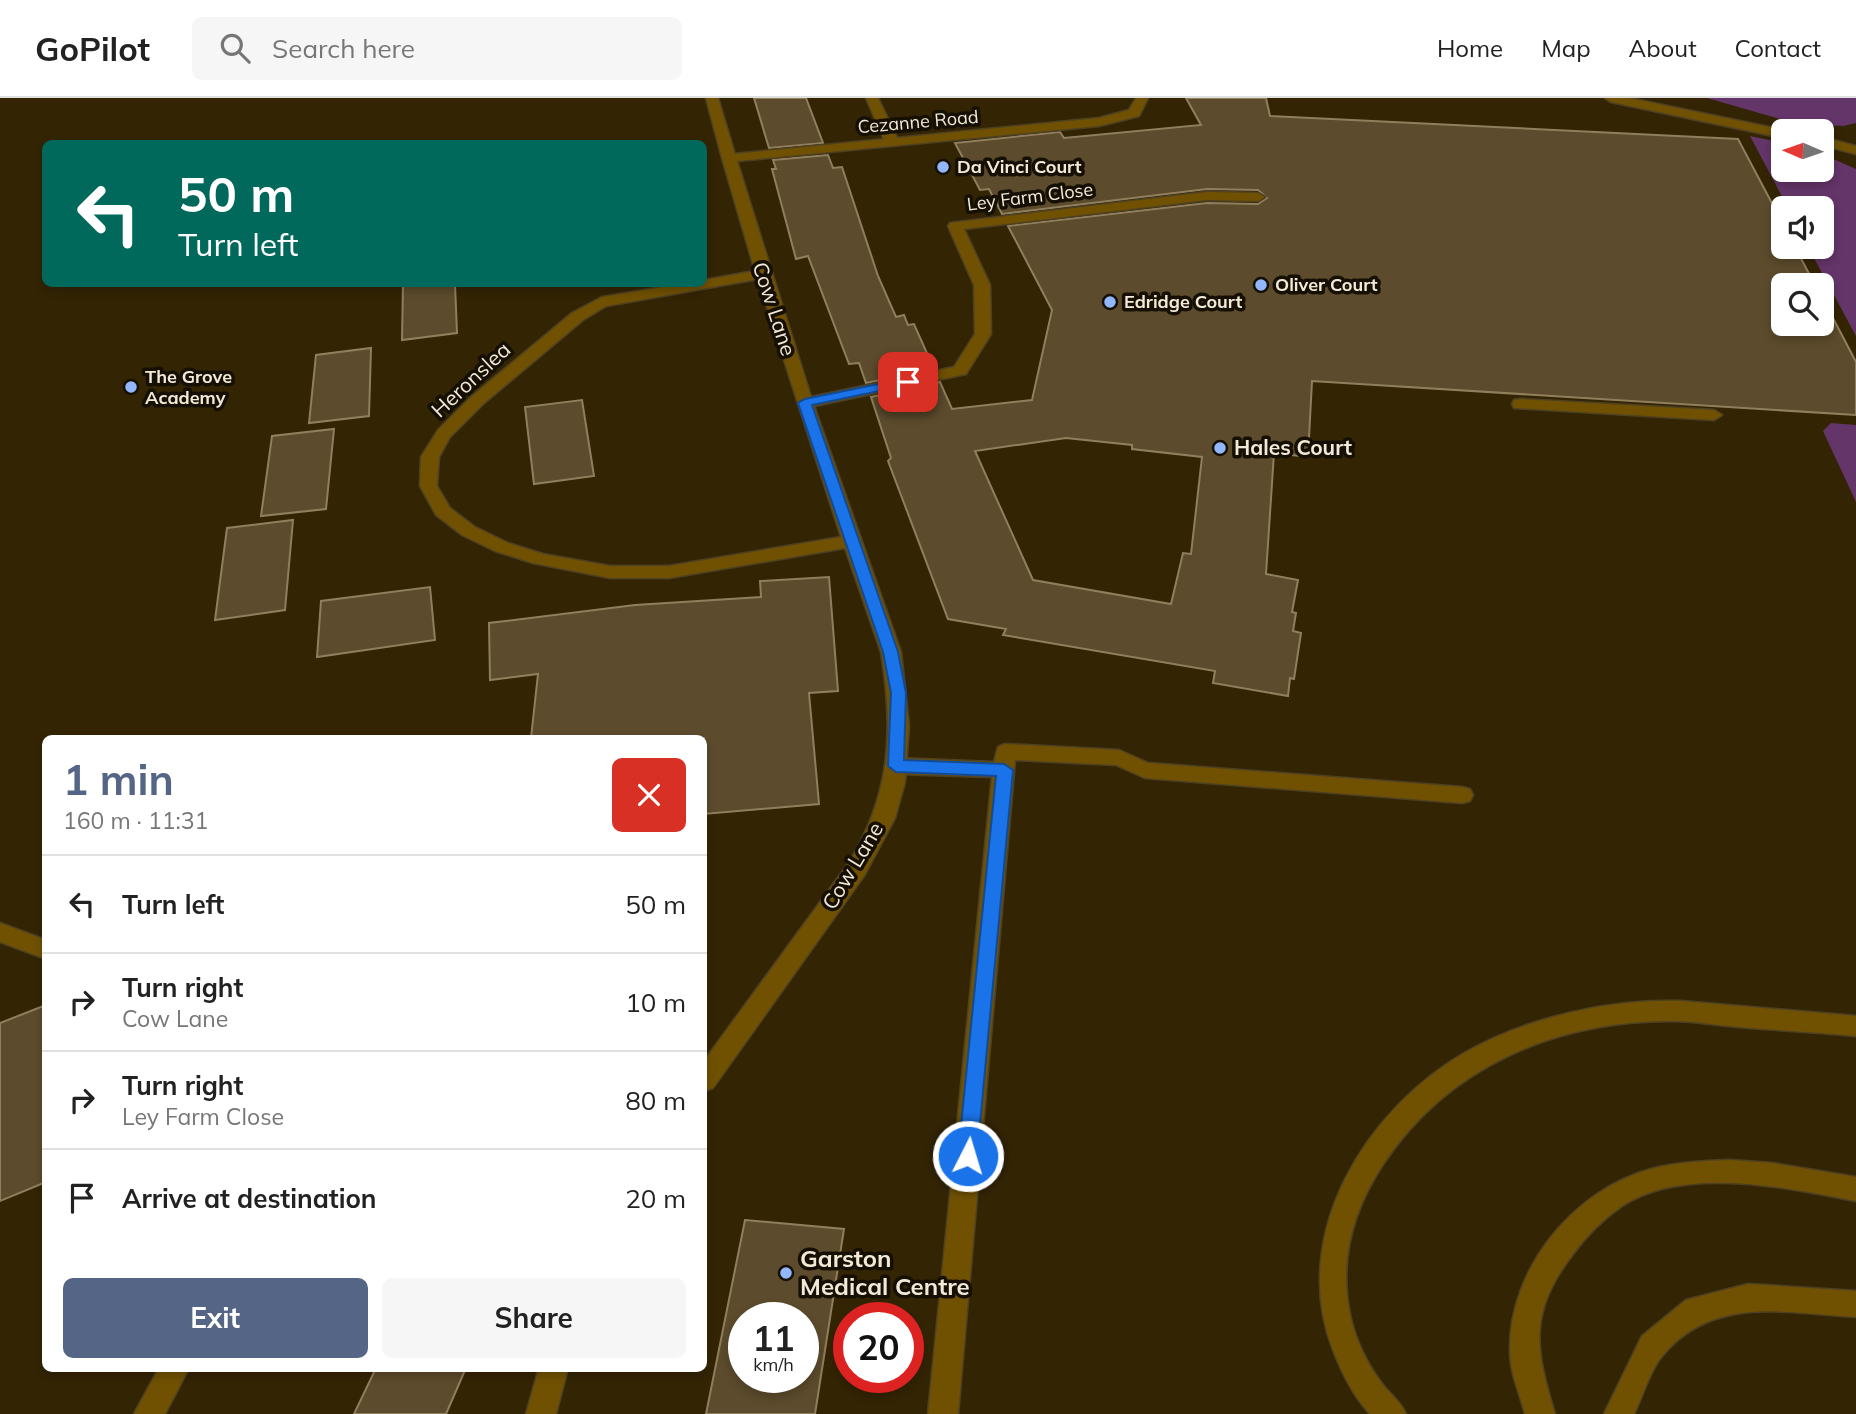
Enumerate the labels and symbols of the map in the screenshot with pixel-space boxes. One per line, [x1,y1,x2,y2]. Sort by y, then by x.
street label: Cezanne Road [857,105,979,138]
north arrow [1771,119,1834,182]
place label: Da Vinci Court [957,155,1082,178]
marker: Da Vinci Court [935,159,951,175]
street label: Ley Farm Close [966,177,1094,216]
street label: Cow Lane [748,259,802,359]
place label: Oliver Court [1275,273,1378,296]
marker: Oliver Court [1253,277,1269,293]
place label: Edridge Court [1124,290,1242,313]
marker: Edridge Court [1102,294,1118,310]
street label: Heronslea [425,336,515,422]
pin [878,352,938,412]
place label: The Grove Academy [145,365,232,409]
marker: The Grove Academy [123,379,139,395]
place label: Hales Court [1234,434,1352,460]
marker: Hales Court [1212,440,1228,456]
street label: Cow Lane [816,817,888,914]
position arrow [931,1119,1005,1193]
place label: Garston Medical Centre [800,1243,970,1301]
marker: Garston Medical Centre [778,1265,794,1281]
speed limit sign: 20 [833,1302,924,1393]

